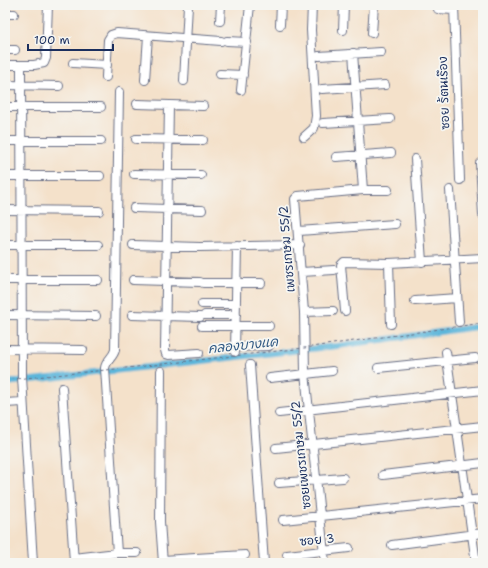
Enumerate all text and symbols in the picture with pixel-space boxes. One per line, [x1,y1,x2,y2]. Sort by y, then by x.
scale bar [28,26,113,52]
text: 100 m [34,32,70,48]
street label: ซอย ร้ตนเรึอง [435,56,453,130]
street label: เพชรเกษม 55/2 [275,205,299,293]
water label: คลองบางแค [207,333,280,357]
street label: ซอยเพชรเกษม 55/2 [287,400,315,510]
street label: ซอย 3 [299,530,335,550]

